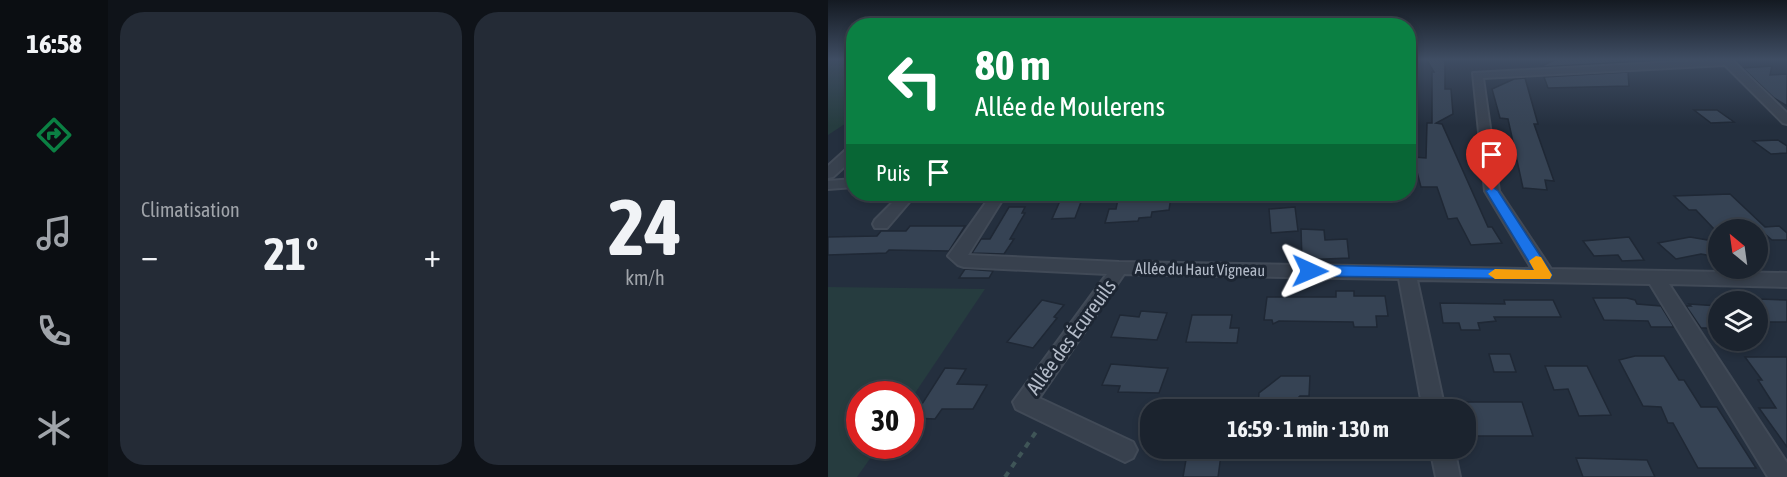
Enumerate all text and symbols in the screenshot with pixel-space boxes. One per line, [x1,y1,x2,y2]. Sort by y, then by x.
text: 16:58 [26,28,82,59]
text: 80 m [975,41,1050,89]
icon: left [876,42,954,120]
text: Allée de Moulerens [975,91,1165,122]
icon: directions [33,114,75,156]
pin [1466,129,1517,191]
icon: arrive [1475,138,1508,171]
icon: arrive [922,156,955,189]
text: Puis [876,160,910,186]
text: 24 [608,182,682,272]
text: Climatisation [141,198,240,221]
icon: music [33,212,75,254]
north arrow [1708,219,1768,279]
map controls [1708,219,1768,351]
text: 21° [264,228,318,280]
text: − [141,236,158,274]
text: + [424,236,441,274]
position arrow [1278,239,1342,303]
street label: Allée du Haut Vigneau [1135,259,1265,280]
text: km/h [625,266,665,289]
street label: Allée des Écureuils [1021,275,1120,399]
button: layers [1708,291,1768,351]
icon: phone [33,310,75,352]
speed limit sign: 30 [846,381,924,459]
icon: climate [33,407,75,449]
text: 16:59 · 1 min · 130 m [1227,416,1389,442]

